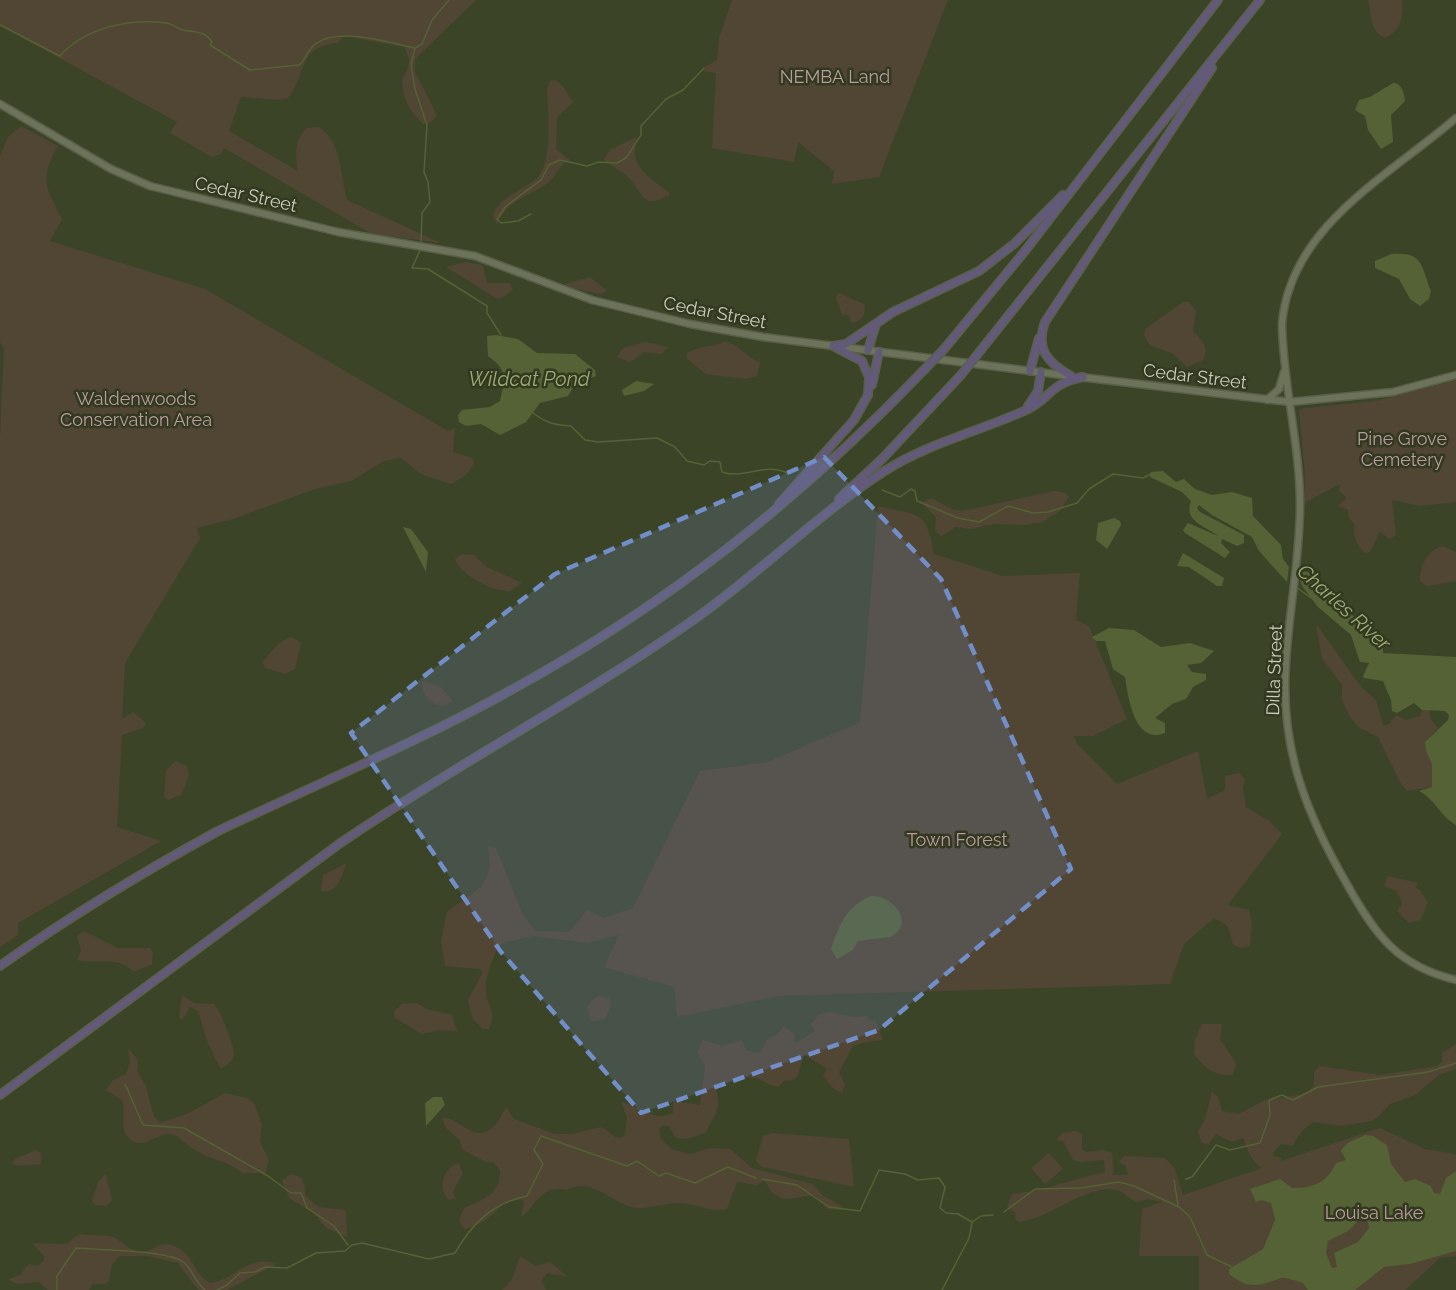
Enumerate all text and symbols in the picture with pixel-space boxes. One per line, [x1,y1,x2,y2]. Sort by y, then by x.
park label: NEMBA Land [780,66,890,87]
street label: Cedar Street [193,172,299,216]
street label: Cedar Street [662,292,768,332]
street label: Cedar Street [1142,359,1248,393]
water label: Wildcat Pond [468,367,591,391]
park label: Waldenwoods Conservation Area [60,388,212,430]
park label: Pine Grove Cemetery [1357,428,1447,470]
water label: Charles River [1292,559,1396,656]
street label: Dilla Street [1262,624,1286,716]
park label: Town Forest [906,829,1008,850]
park label: Louisa Lake [1325,1202,1424,1223]

